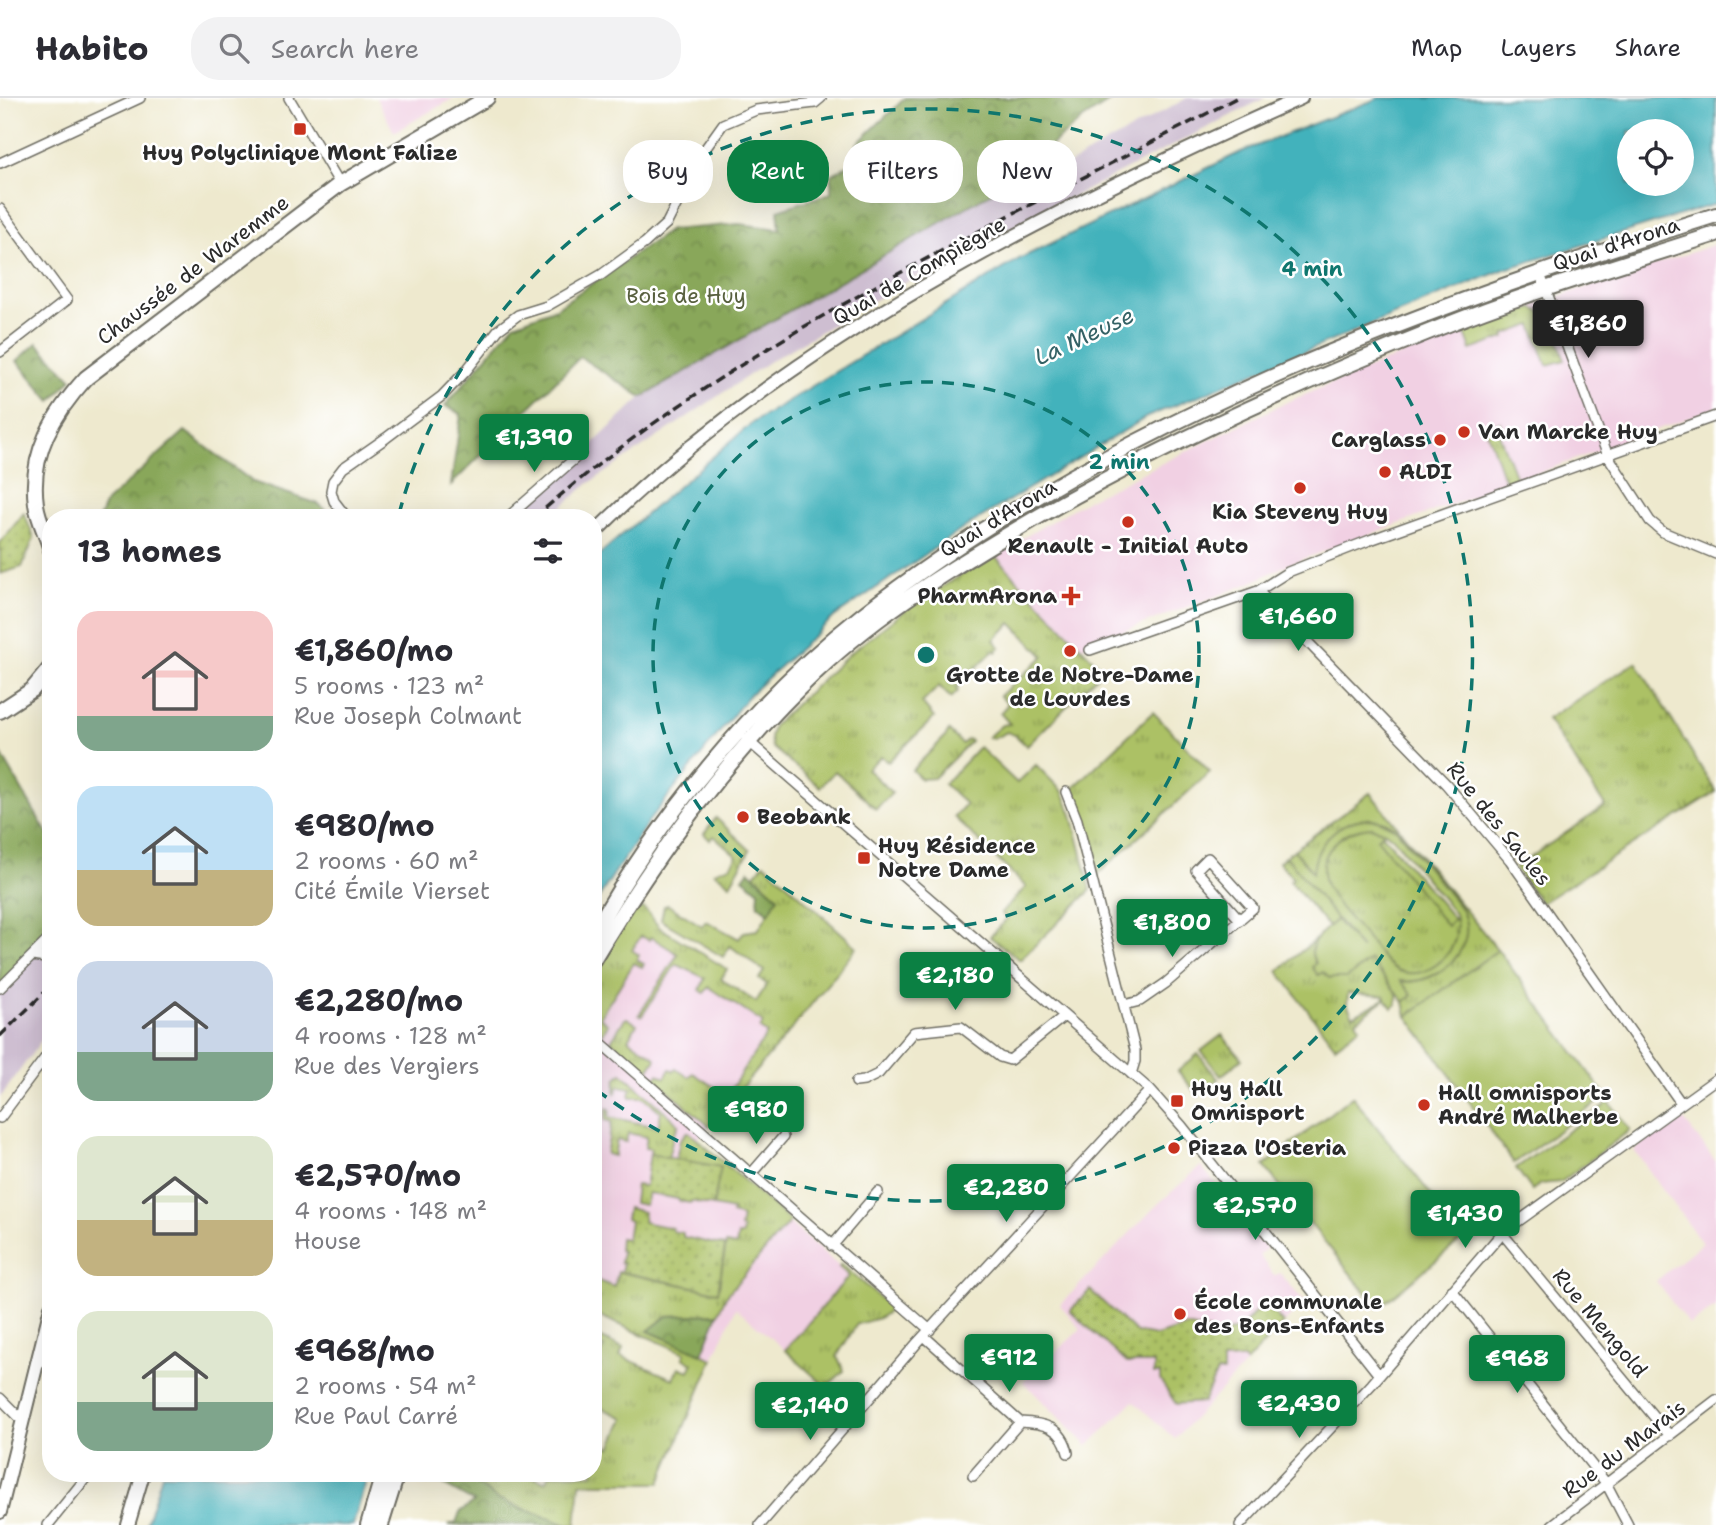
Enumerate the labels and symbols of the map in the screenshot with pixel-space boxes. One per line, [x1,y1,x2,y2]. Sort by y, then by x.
marker: Huy Polyclinique Mont Falize [292,121,308,137]
place label: Huy Polyclinique Mont Falize [142,139,458,167]
street label: Chaussée de Waremme [91,189,295,351]
street label: Quai de Compiègne [828,210,1010,332]
street label: Quai d'Arona [1549,210,1683,278]
text: 4 min [1281,255,1343,283]
park label: Bois de Huy [626,282,746,310]
water label: La Meuse [1029,300,1139,372]
pin: €1,860 [1531,300,1645,360]
pin: €1,390 [477,414,591,474]
place label: Van Marcke Huy [1478,418,1658,446]
marker: Van Marcke Huy [1456,424,1472,440]
place label: Carglass [1331,426,1426,454]
marker: Carglass [1432,432,1448,448]
text: 2 min [1088,448,1150,476]
place label: ALDI [1399,458,1452,486]
marker: ALDI [1377,464,1393,480]
street label: Quai d'Arona [934,472,1062,564]
marker: Kia Steveny Huy [1292,480,1308,496]
place label: Kia Steveny Huy [1212,498,1388,526]
marker: Renault - Initial Auto [1120,514,1136,530]
place label: Renault - Initial Auto [1008,532,1248,560]
place label: PharmArona [917,582,1058,610]
marker: PharmArona [1063,588,1079,604]
pin: €1,660 [1241,594,1355,653]
centre of rings [914,643,938,667]
marker: Grotte de Notre-Dame de Lourdes [1062,643,1078,659]
place label: Grotte de Notre-Dame de Lourdes [946,661,1194,713]
street label: Rue des Saules [1440,756,1558,892]
place label: Beobank [757,803,851,831]
marker: Beobank [735,809,751,825]
place label: Huy Résidence Notre Dame [878,832,1036,884]
marker: Huy Résidence Notre Dame [856,850,872,866]
pin: €1,800 [1115,900,1229,959]
pin: €2,180 [898,953,1012,1012]
place label: Huy Hall Omnisport [1191,1075,1304,1127]
place label: Hall omnisports André Malherbe [1438,1079,1619,1131]
pin: €980 [715,1086,797,1146]
marker: Huy Hall Omnisport [1169,1093,1185,1109]
marker: Hall omnisports André Malherbe [1416,1097,1432,1113]
place label: Pizza l'Osteria [1188,1134,1347,1162]
marker: Pizza l'Osteria [1166,1140,1182,1156]
pin: €2,280 [949,1164,1063,1224]
pin: €2,570 [1198,1182,1312,1242]
pin: €1,430 [1408,1190,1522,1250]
street label: Rue Mengold [1546,1263,1654,1383]
place label: École communale des Bons-Enfants [1194,1287,1385,1340]
marker: École communale des Bons-Enfants [1172,1306,1188,1322]
pin: €912 [968,1334,1050,1394]
pin: €968 [1476,1336,1558,1395]
pin: €2,430 [1242,1380,1356,1440]
pin: €2,140 [753,1382,867,1442]
street label: Rue du Marais [1557,1393,1691,1505]

